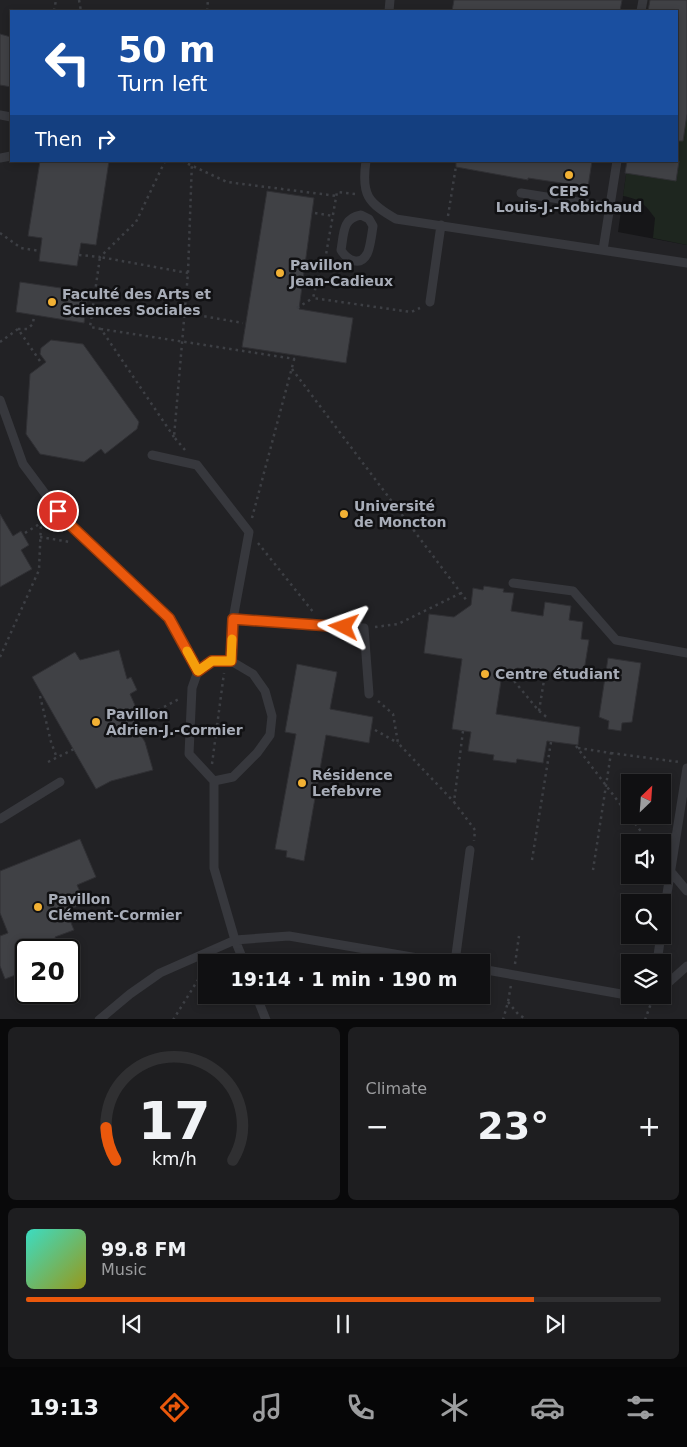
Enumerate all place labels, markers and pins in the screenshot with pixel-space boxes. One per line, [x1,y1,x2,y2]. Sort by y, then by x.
marker: CEPS Louis-J.-Robichaud [563,169,575,181]
place label: CEPS Louis-J.-Robichaud [496,183,642,215]
place label: Pavillon Jean-Cadieux [289,257,393,289]
marker: Pavillon Jean-Cadieux [274,267,286,279]
place label: Faculté des Arts et Sciences Sociales [62,286,211,318]
marker: Faculté des Arts et Sciences Sociales [46,296,58,308]
pin [37,490,79,532]
place label: Université de Moncton [354,498,446,530]
marker: Université de Moncton [338,508,350,520]
place label: Centre étudiant [495,666,620,682]
marker: Centre étudiant [479,668,491,680]
place label: Pavillon Adrien-J.-Cormier [106,706,243,738]
marker: Pavillon Adrien-J.-Cormier [90,716,102,728]
place label: Résidence Lefebvre [312,767,393,799]
marker: Résidence Lefebvre [296,777,308,789]
place label: Pavillon Clément-Cormier [48,891,182,923]
marker: Pavillon Clément-Cormier [32,901,44,913]

